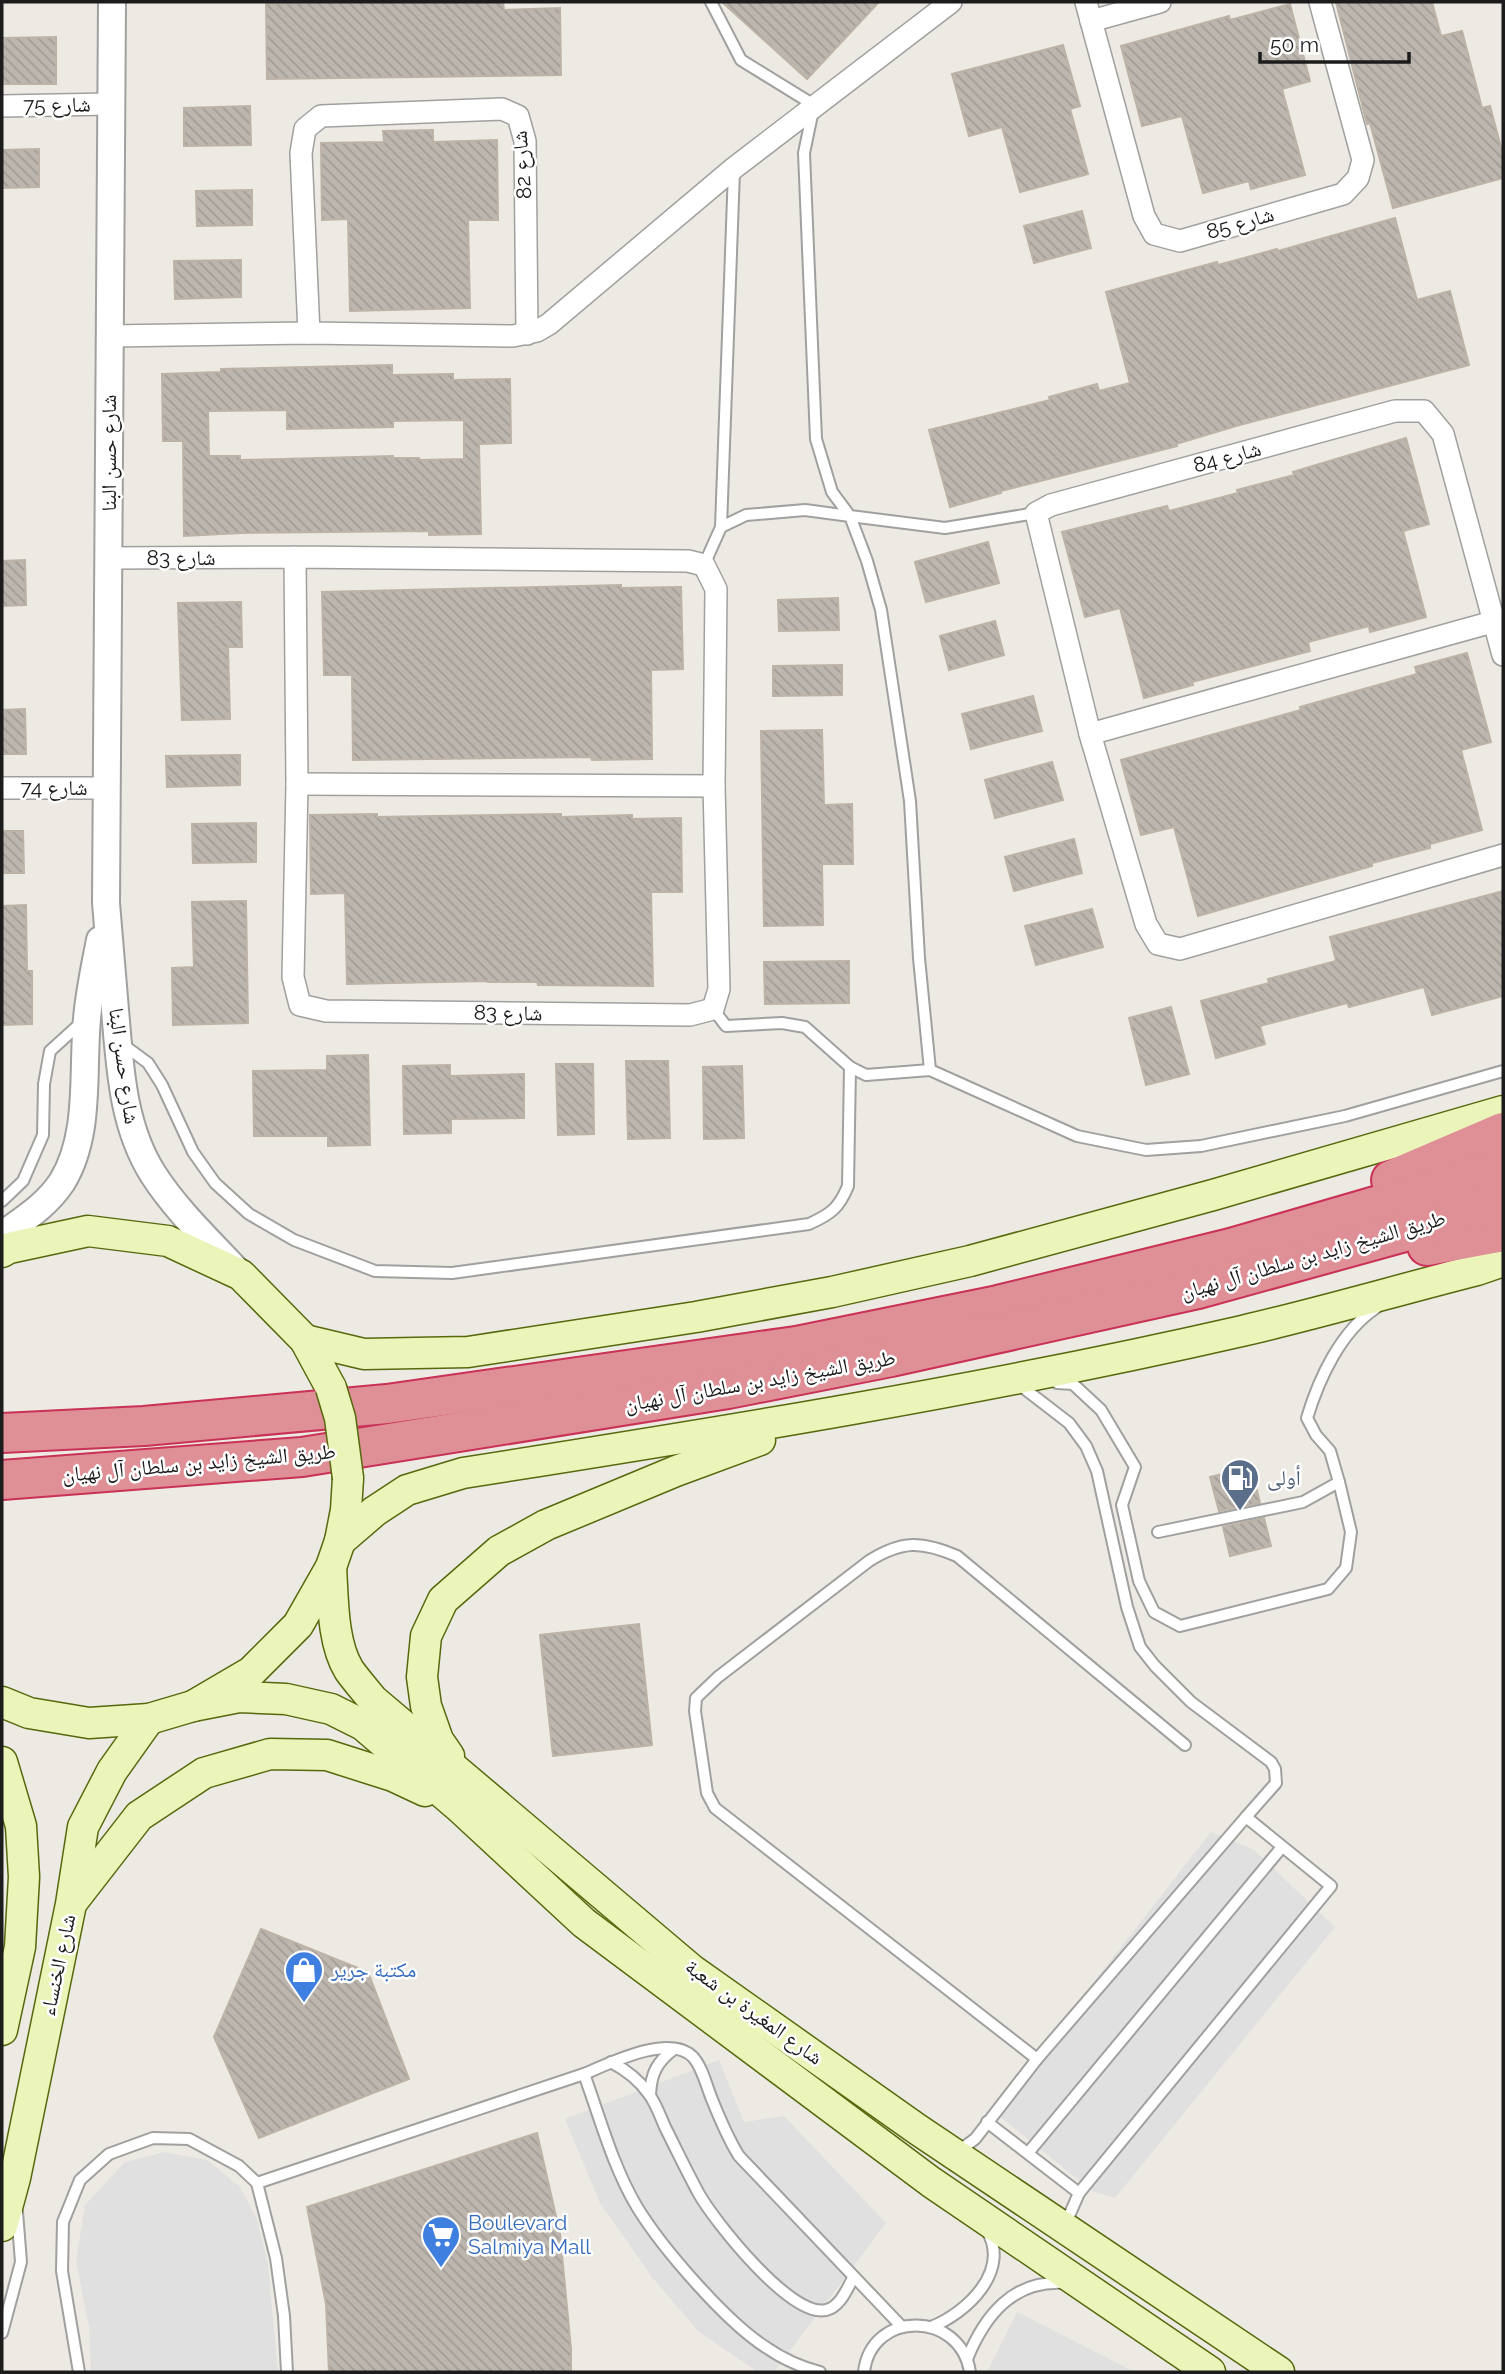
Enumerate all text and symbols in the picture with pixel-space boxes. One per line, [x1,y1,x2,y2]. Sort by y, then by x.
scale bar [1260,21,1409,65]
text: 50 m [1270,32,1319,57]
street label: شارع 75 [23,91,91,119]
street label: شارع 82 [507,130,537,200]
street label: شارع 85 [1203,201,1277,245]
street label: شارع حسن البنا [96,394,122,512]
street label: شارع 84 [1190,435,1264,479]
street label: شارع 83 [147,545,215,571]
street label: شارع 74 [21,775,87,801]
street label: شارع 83 [473,999,543,1027]
street label: شارع حسن البنا [103,1006,145,1126]
street label: طريق الشيخ زايد بن سلطان آل نهيان [1177,1205,1449,1305]
street label: طريق الشيخ زايد بن سلطان آل نهيان [623,1344,897,1418]
street label: طريق الشيخ زايد بن سلطان آل نهيان [61,1438,337,1488]
fuel station icon: أولى [1219,1457,1261,1512]
place label: أولى [1267,1465,1301,1491]
street label: شارع الخنساء [35,1912,81,2018]
shop icon: مكتبة جرير [283,1949,325,2004]
street label: شارع المغيرة بن شعبة [680,1953,828,2071]
place label: مكتبة جرير [330,1957,416,1982]
place label: Boulevard Salmiya Mall [468,2210,591,2259]
supermarket icon: Boulevard Salmiya Mall [420,2214,462,2269]

